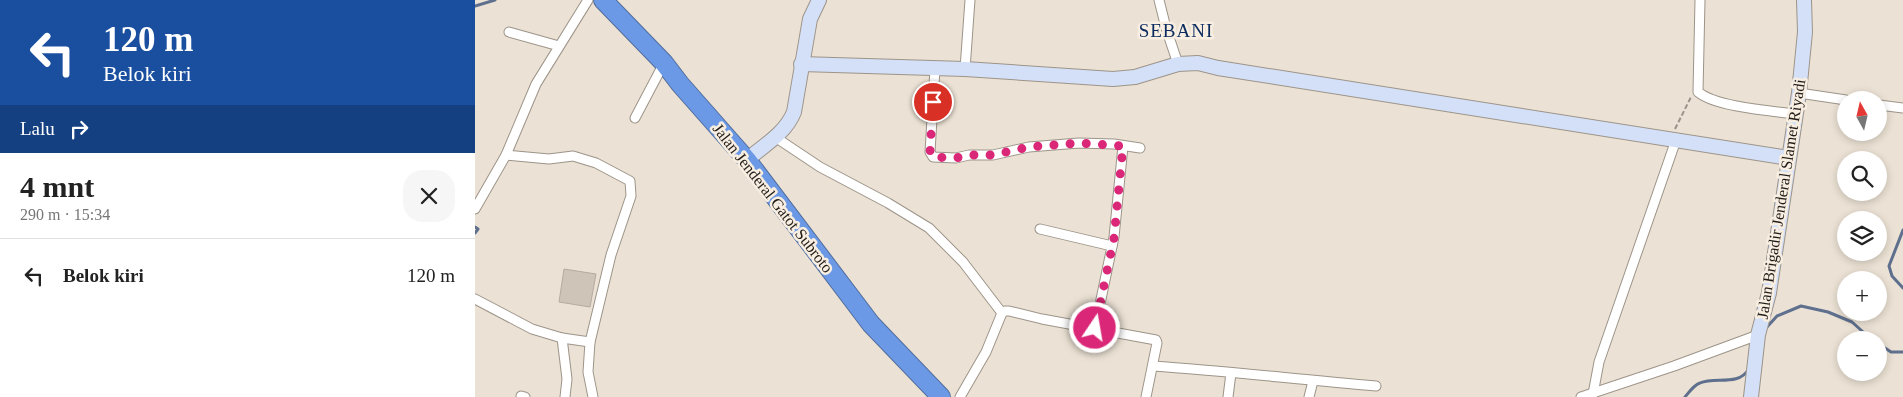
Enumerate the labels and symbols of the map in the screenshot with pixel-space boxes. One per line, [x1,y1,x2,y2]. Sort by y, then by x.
district label: SEBANI [1139,20,1213,41]
street label: Jalan Brigadir Jenderal Slamet Riyadi [1754,77,1809,320]
pin [912,81,954,123]
north arrow [1837,91,1887,141]
street label: Jalan Jenderal Gatot Subroto [710,120,836,276]
position arrow [1068,301,1120,353]

